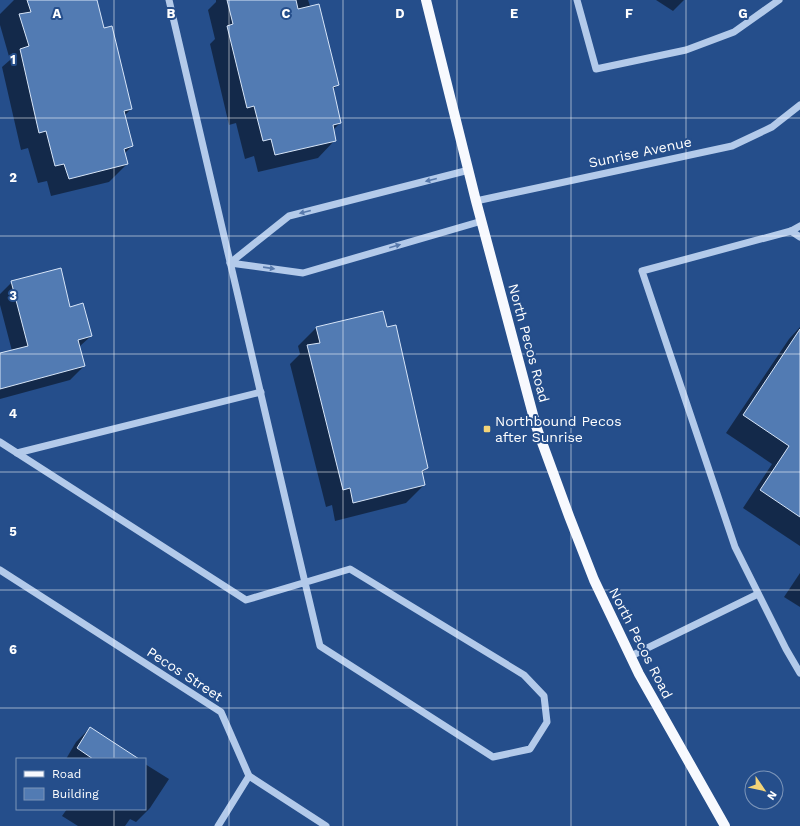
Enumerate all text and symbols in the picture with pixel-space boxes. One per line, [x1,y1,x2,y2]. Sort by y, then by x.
text: A [53,6,62,21]
text: B [167,6,176,21]
text: C [282,6,291,21]
text: D [395,6,405,21]
text: E [510,6,518,21]
text: F [625,6,633,21]
text: G [738,6,748,21]
text: 1 [10,52,16,67]
street label: Sunrise Avenue [587,133,693,171]
text: 2 [9,170,17,185]
one-way arrow [425,177,437,183]
one-way arrow [299,209,311,215]
one-way arrow [389,243,401,249]
one-way arrow [262,265,275,271]
street label: North Pecos Road [505,282,553,404]
text: 3 [9,288,17,303]
text: 4 [9,406,18,421]
place label: Northbound Pecos after Sunrise [495,413,622,445]
marker: Northbound Pecos after Sunrise [482,424,492,434]
text: 5 [9,524,17,539]
street label: North Pecos Road [606,585,676,701]
text: 6 [9,642,17,657]
street label: Pecos Street [144,644,226,704]
legend [16,758,146,810]
text: Road [52,767,81,781]
north arrow [744,770,784,810]
text: Building [52,787,99,801]
text: N [764,788,780,802]

